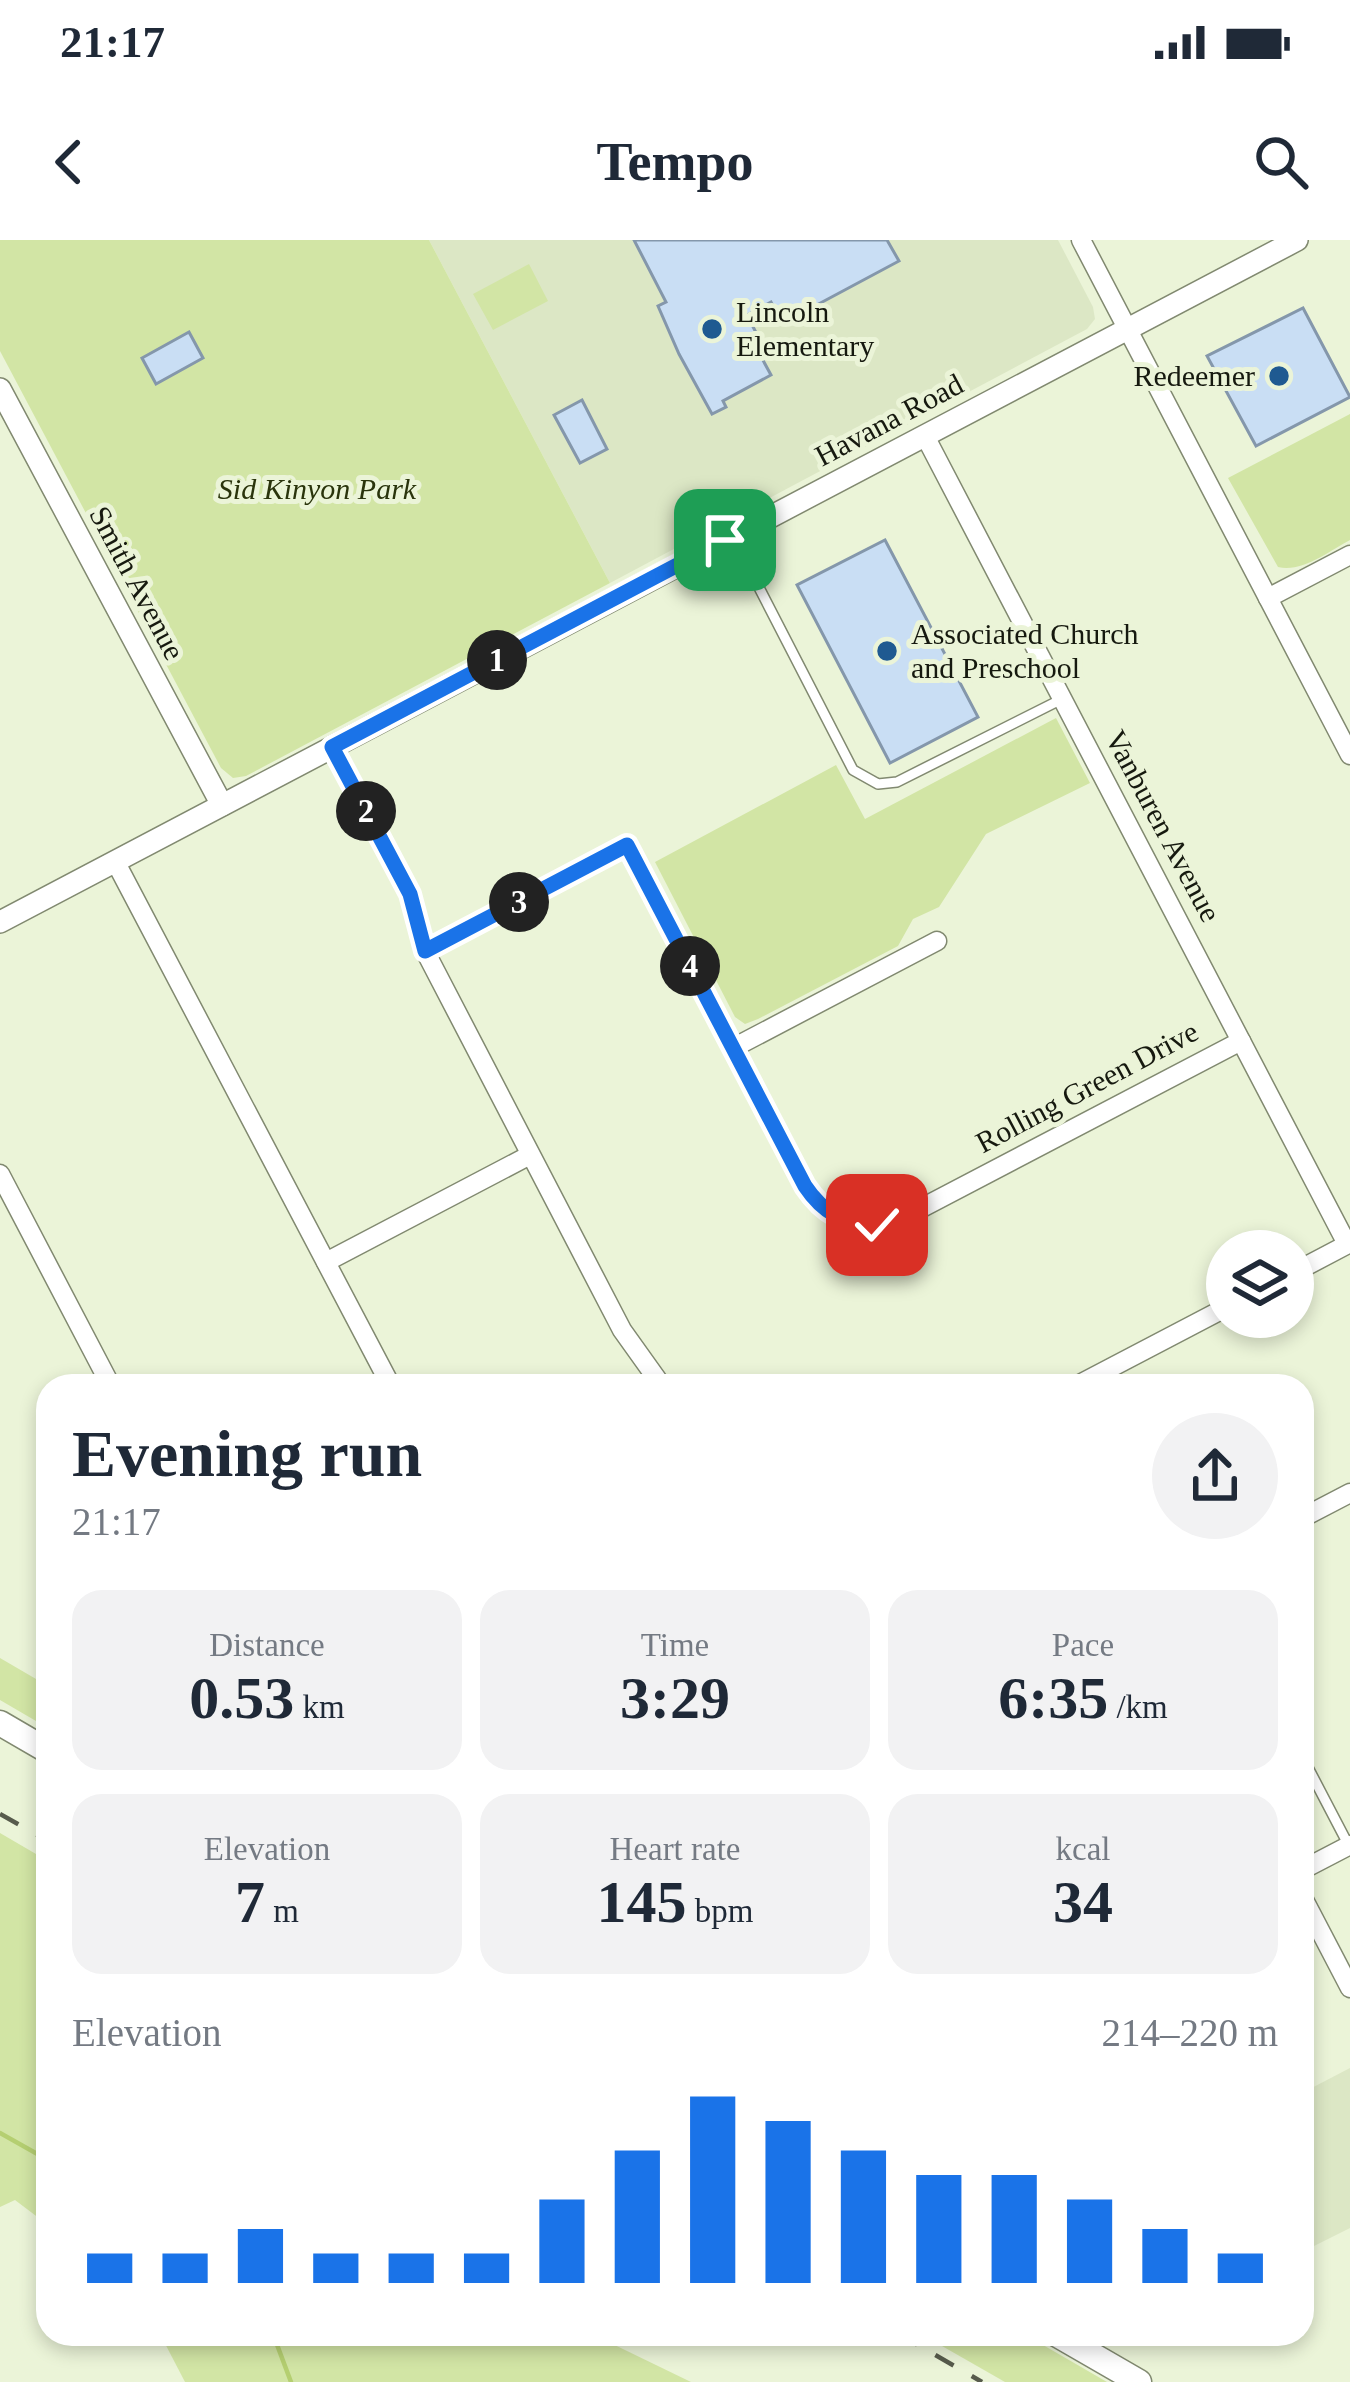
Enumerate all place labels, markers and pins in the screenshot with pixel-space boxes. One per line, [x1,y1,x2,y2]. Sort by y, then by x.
place label: Lincoln Elementary [736,295,874,362]
marker: Lincoln Elementary [699,316,725,342]
place label: Redeemer [1133,359,1255,392]
marker: Redeemer [1266,363,1292,389]
pin [674,489,776,591]
place label: Associated Church and Preschool [911,617,1138,684]
pin: 1 [467,630,527,690]
marker: Associated Church and Preschool [874,638,900,664]
pin: 2 [336,781,396,841]
pin: 3 [489,872,549,932]
pin: 4 [660,936,720,996]
pin [826,1174,928,1276]

